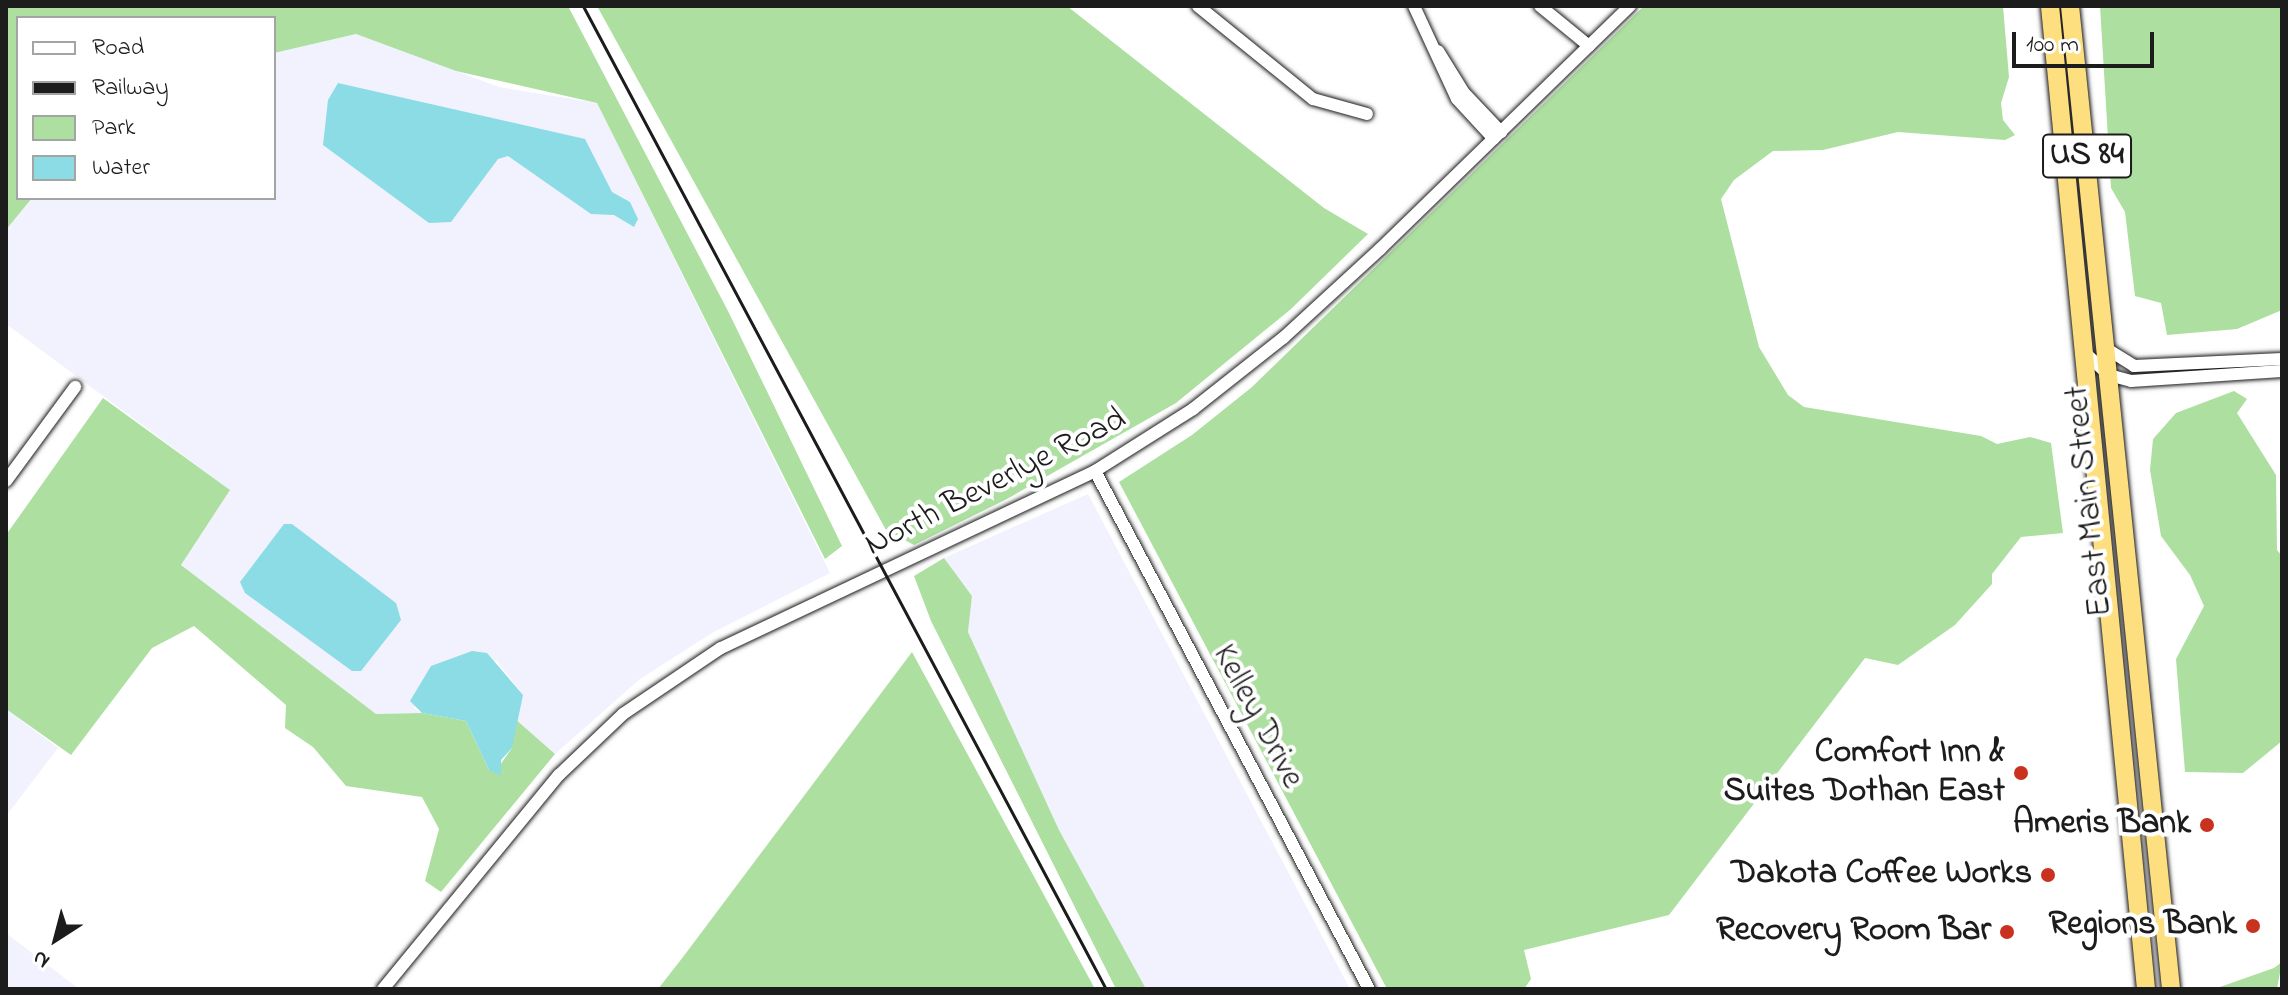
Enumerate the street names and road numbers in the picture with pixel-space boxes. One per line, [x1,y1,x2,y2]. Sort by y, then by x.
road number: US 84 [2041,128,2133,184]
street label: East Main Street [2058,383,2122,619]
street label: North Beverlye Road [859,400,1133,566]
street label: Kelley Drive [1202,638,1312,796]

